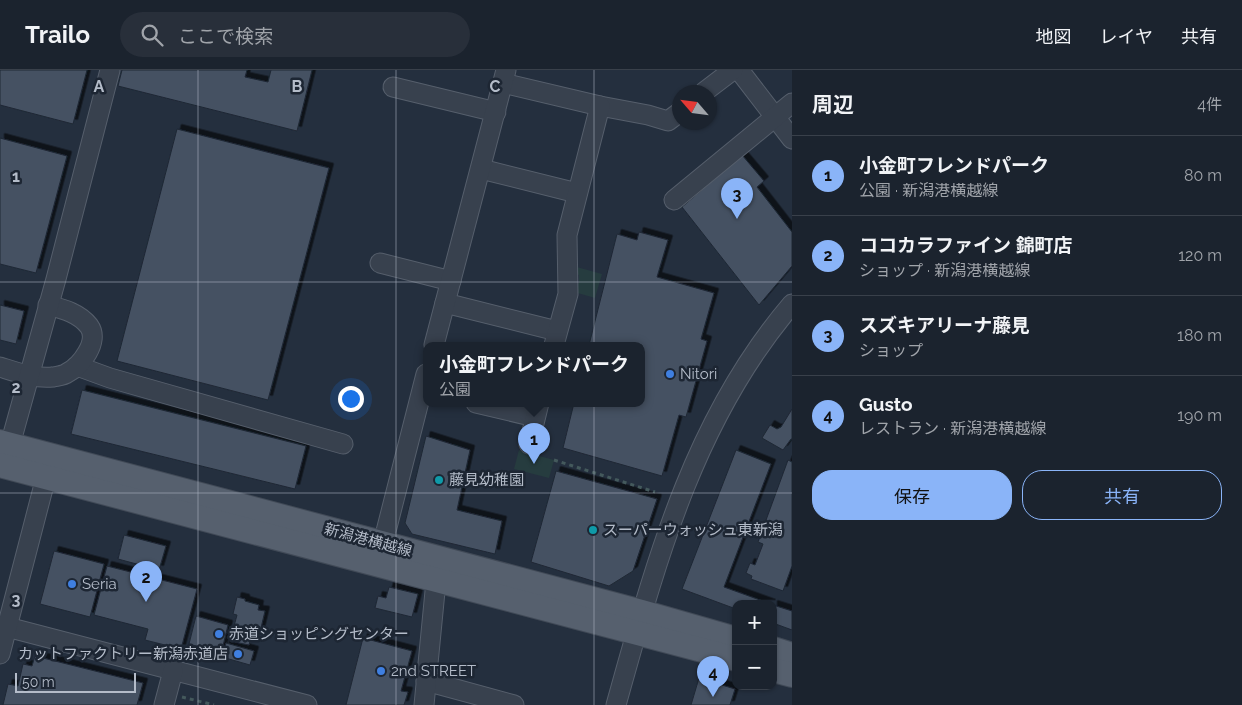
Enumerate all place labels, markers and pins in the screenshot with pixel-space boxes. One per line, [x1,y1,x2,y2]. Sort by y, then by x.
pin: 3 [721,178,753,219]
place label: Nitori [680,365,717,383]
marker: Nitori [664,368,676,380]
pin: 1 [518,423,550,464]
place label: 藤見幼稚園 [449,471,524,489]
marker: 藤見幼稚園 [433,474,445,486]
place label: スーパーウォッシュ東新潟 [603,521,783,539]
marker: スーパーウォッシュ東新潟 [587,524,599,536]
pin: 2 [130,561,162,602]
place label: Seria [82,575,117,593]
marker: Seria [66,578,78,590]
place label: 赤道ショッピングセンター [229,625,409,643]
marker: 赤道ショッピングセンター [213,628,225,640]
place label: カットファクトリー新潟赤道店 [18,645,228,663]
marker: カットファクトリー新潟赤道店 [232,648,244,660]
pin: 4 [697,656,729,697]
place label: 2nd STREET [391,662,476,680]
marker: 2nd STREET [375,665,387,677]

